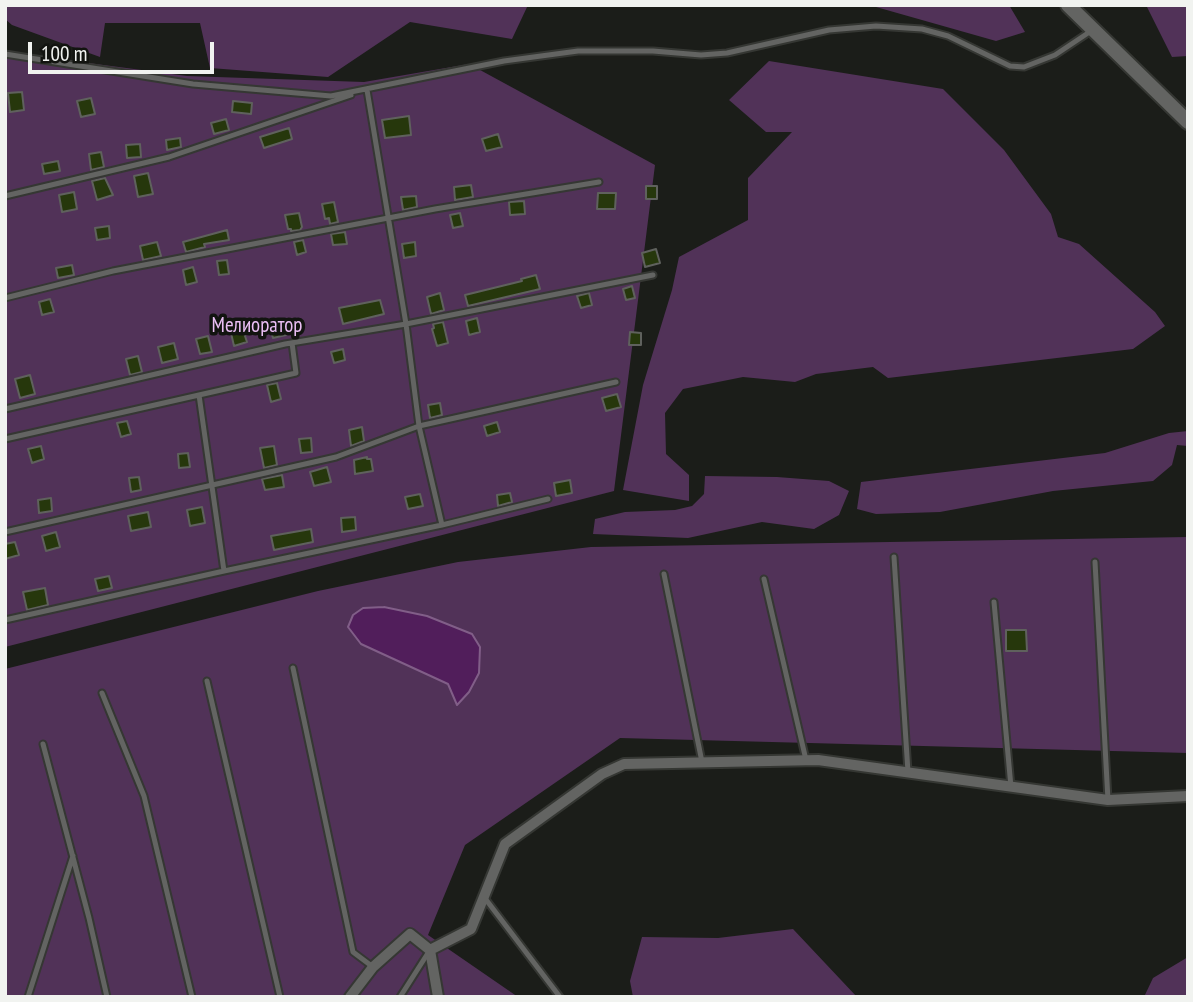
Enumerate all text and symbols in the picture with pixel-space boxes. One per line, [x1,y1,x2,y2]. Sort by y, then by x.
scale bar [32,28,217,72]
text: 100 m [41,40,87,67]
park label: Мелиоратор [212,313,302,339]

